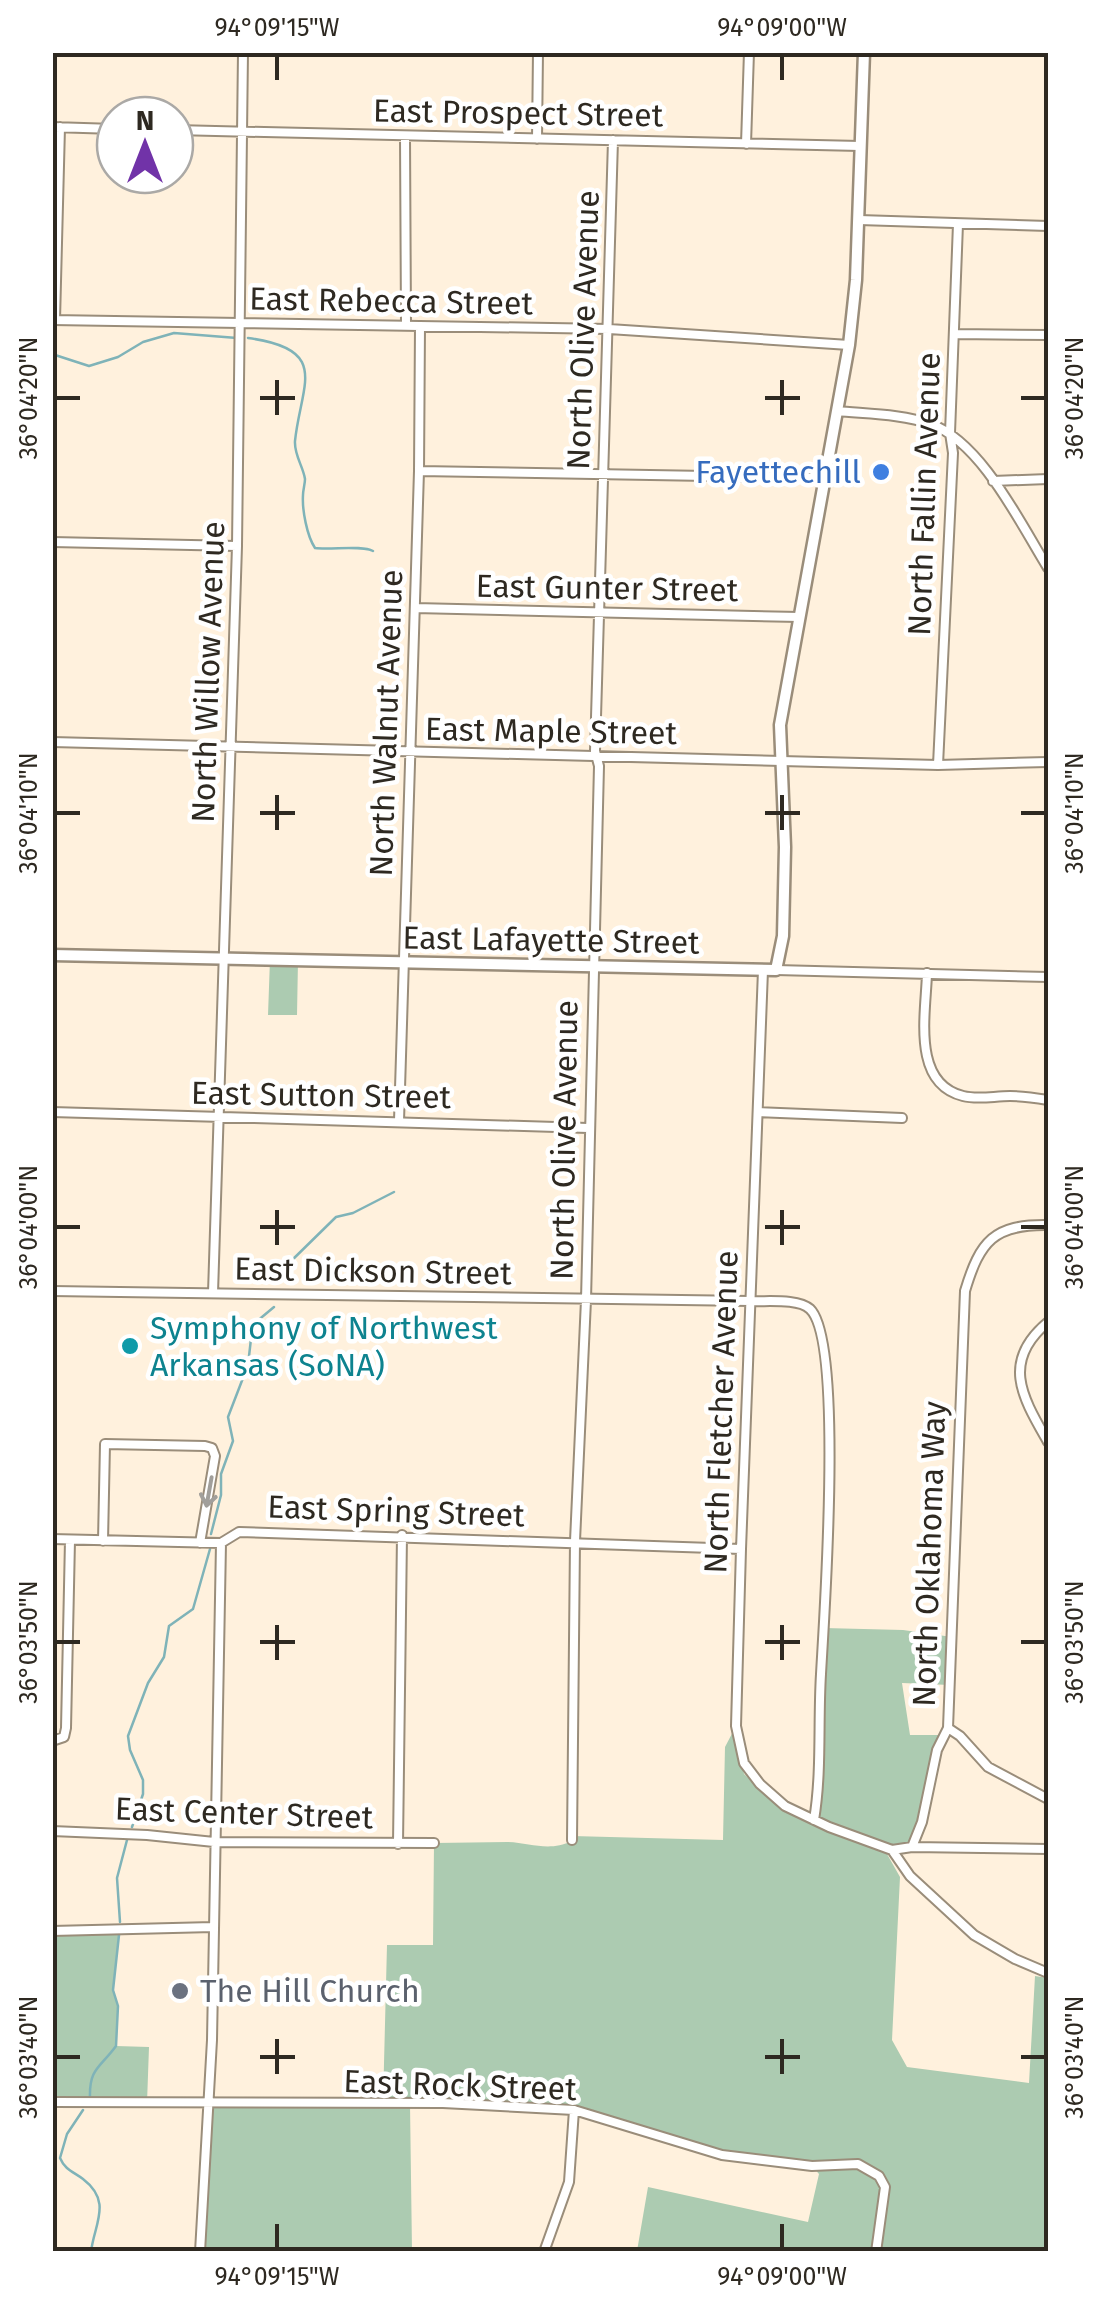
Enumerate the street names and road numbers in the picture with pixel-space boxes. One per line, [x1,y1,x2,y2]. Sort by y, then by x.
street label: East Prospect Street [373,91,664,135]
street label: North Olive Avenue [559,189,607,471]
street label: East Rebecca Street [249,280,534,322]
street label: North Fallin Avenue [900,352,948,636]
street label: North Willow Avenue [184,520,232,824]
street label: East Gunter Street [475,567,739,609]
street label: North Walnut Avenue [362,569,410,877]
street label: East Maple Street [425,710,678,752]
street label: East Lafayette Street [402,918,700,962]
street label: North Olive Avenue [543,1000,585,1280]
street label: East Sutton Street [191,1074,452,1116]
street label: East Dickson Street [234,1250,513,1292]
street label: North Fletcher Avenue [696,1250,746,1574]
street label: North Oklahoma Way [905,1400,953,1707]
street label: East Spring Street [267,1488,526,1534]
street label: East Center Street [114,1790,374,1837]
street label: East Rock Street [343,2062,578,2108]

